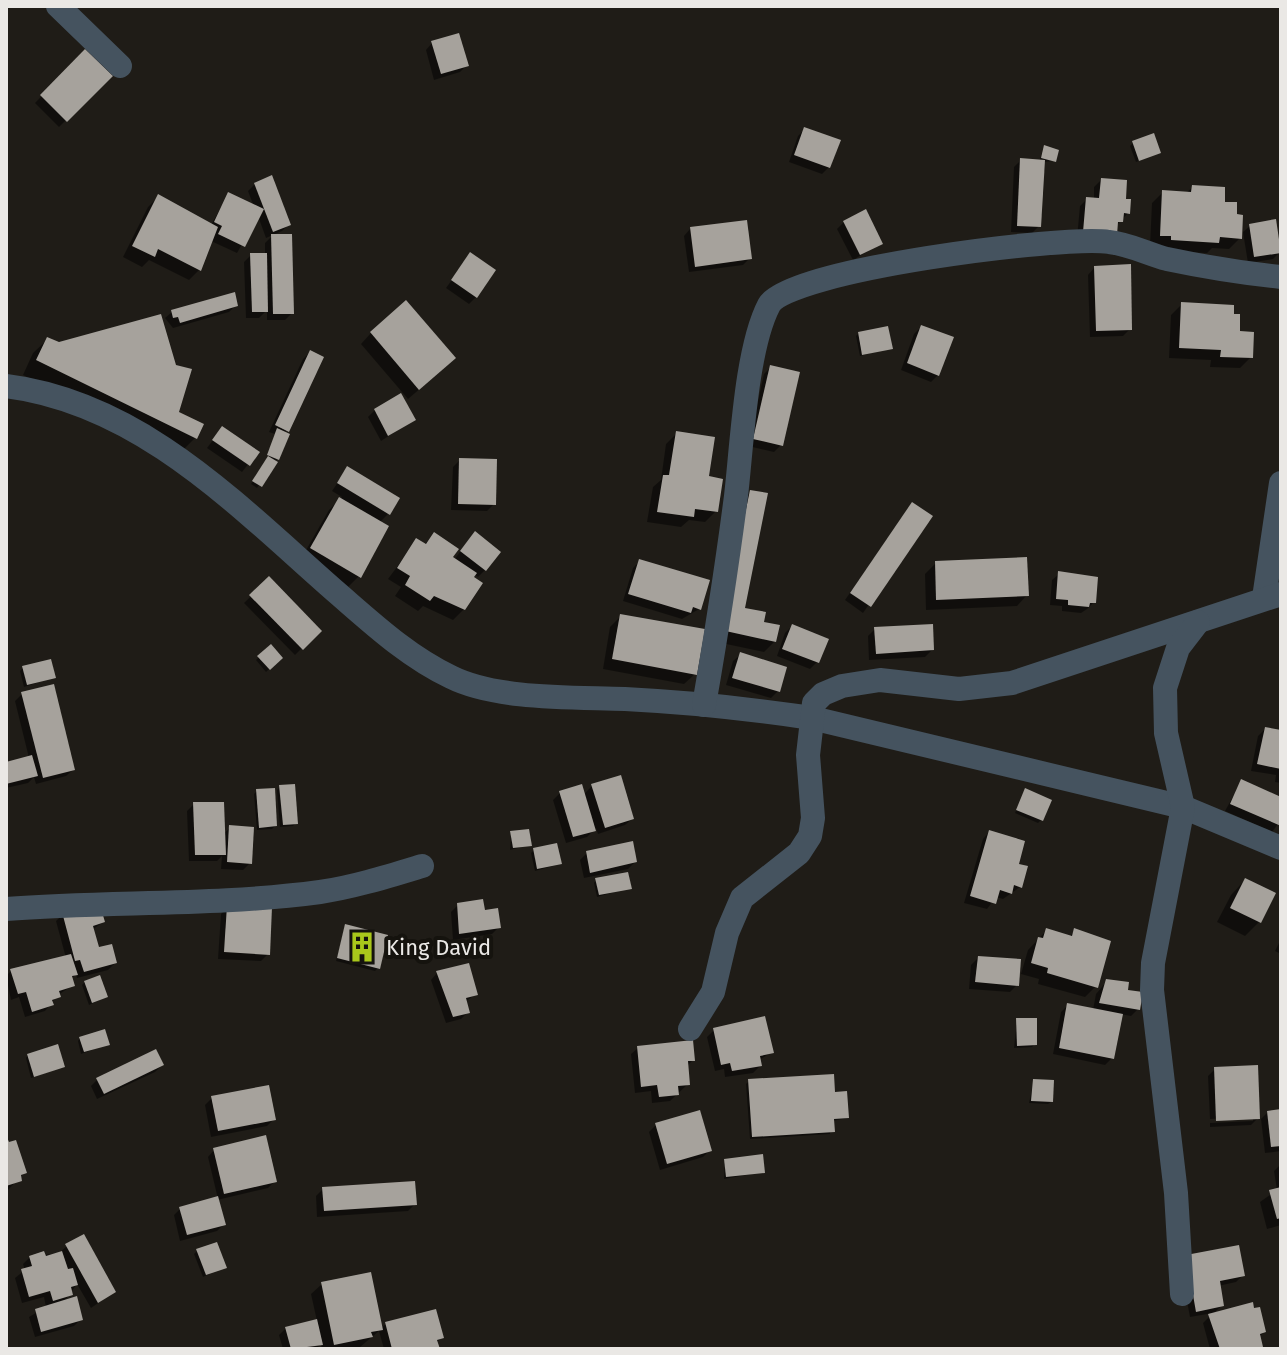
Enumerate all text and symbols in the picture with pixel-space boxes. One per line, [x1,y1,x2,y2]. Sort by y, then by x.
building icon: King David [345,930,379,964]
place label: King David [386,934,491,961]

